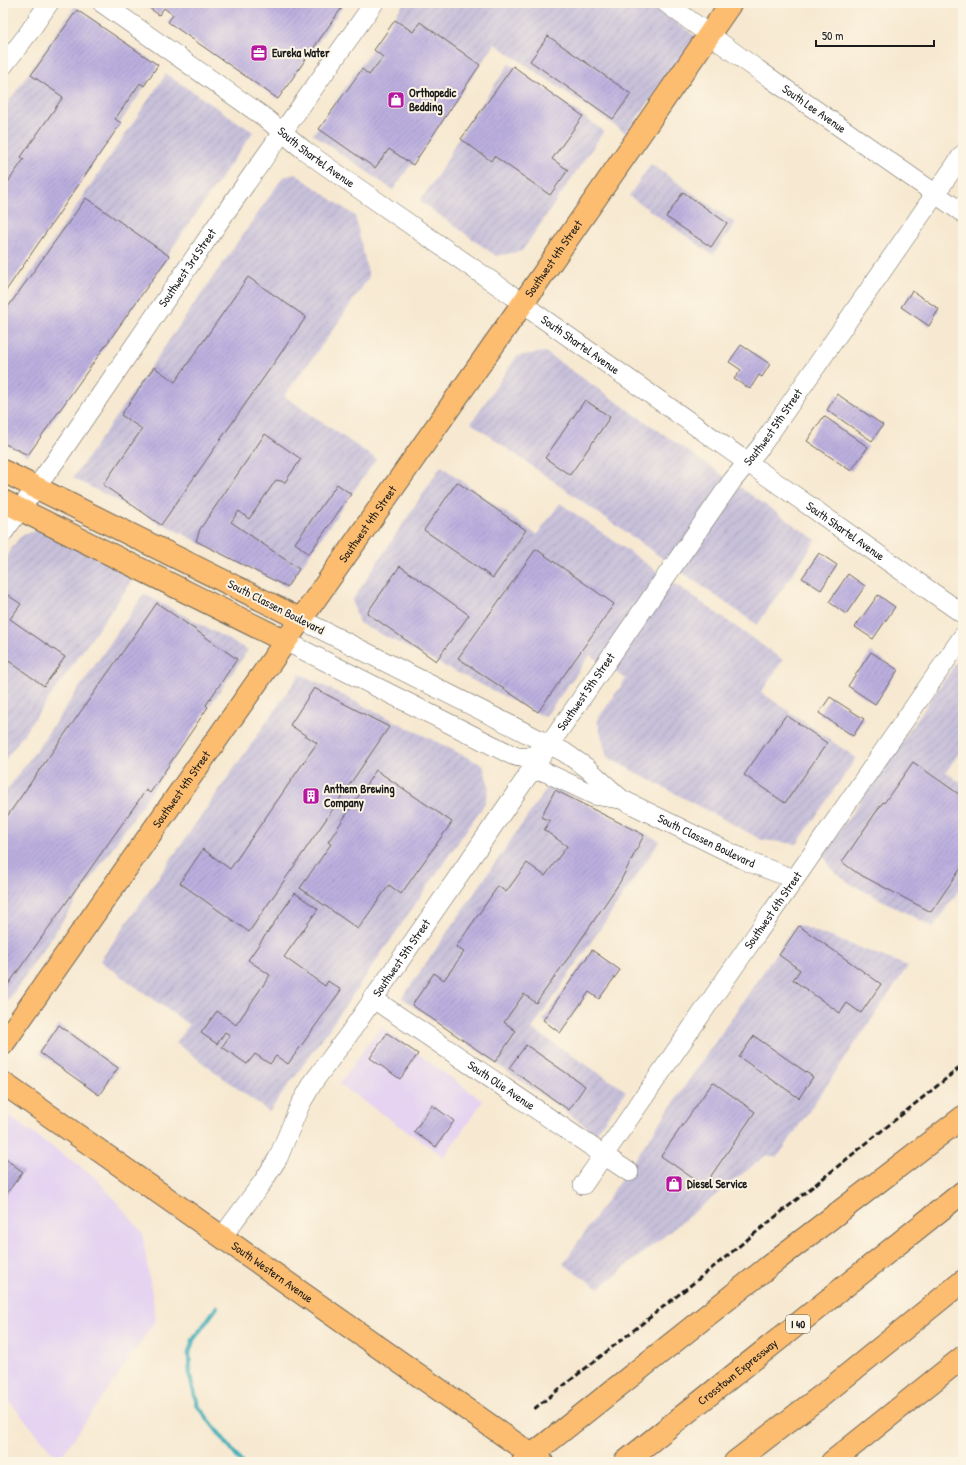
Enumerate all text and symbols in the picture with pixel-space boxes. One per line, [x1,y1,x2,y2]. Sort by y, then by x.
scale bar [816,22,934,48]
text: 50 m [822,27,843,44]
office icon: Eureka Water [249,43,269,63]
place label: Eureka Water [272,44,330,61]
street label: South Lee Avenue [779,80,850,137]
place label: Orthopedic Bedding [409,84,457,116]
shop icon: Orthopedic Bedding [386,90,406,110]
street label: South Shartel Avenue [274,123,358,192]
street label: Southwest 4th Street [520,216,587,301]
street label: Southwest 3rd Street [154,224,220,310]
street label: South Shartel Avenue [538,311,623,378]
street label: Southwest 5th Street [739,384,807,469]
street label: Southwest 4th Street [334,481,401,566]
street label: South Shartel Avenue [803,497,888,564]
street label: South Classen Boulevard [225,575,328,638]
street label: Southwest 5th Street [553,648,619,734]
street label: Southwest 4th Street [148,746,215,831]
place label: Anthem Brewing Company [324,780,395,812]
building icon: Anthem Brewing Company [301,786,321,806]
street label: South Classen Boulevard [655,809,758,872]
street label: Southwest 6th Street [740,867,806,952]
street label: Southwest 5th Street [368,915,435,1000]
street label: South Olie Avenue [465,1056,539,1114]
shop icon: Diesel Service [664,1174,684,1194]
place label: Diesel Service [687,1175,748,1192]
street label: South Western Avenue [228,1237,317,1307]
road number: I 40 [786,1315,810,1333]
street label: Crosstown Expressway [694,1335,781,1409]

